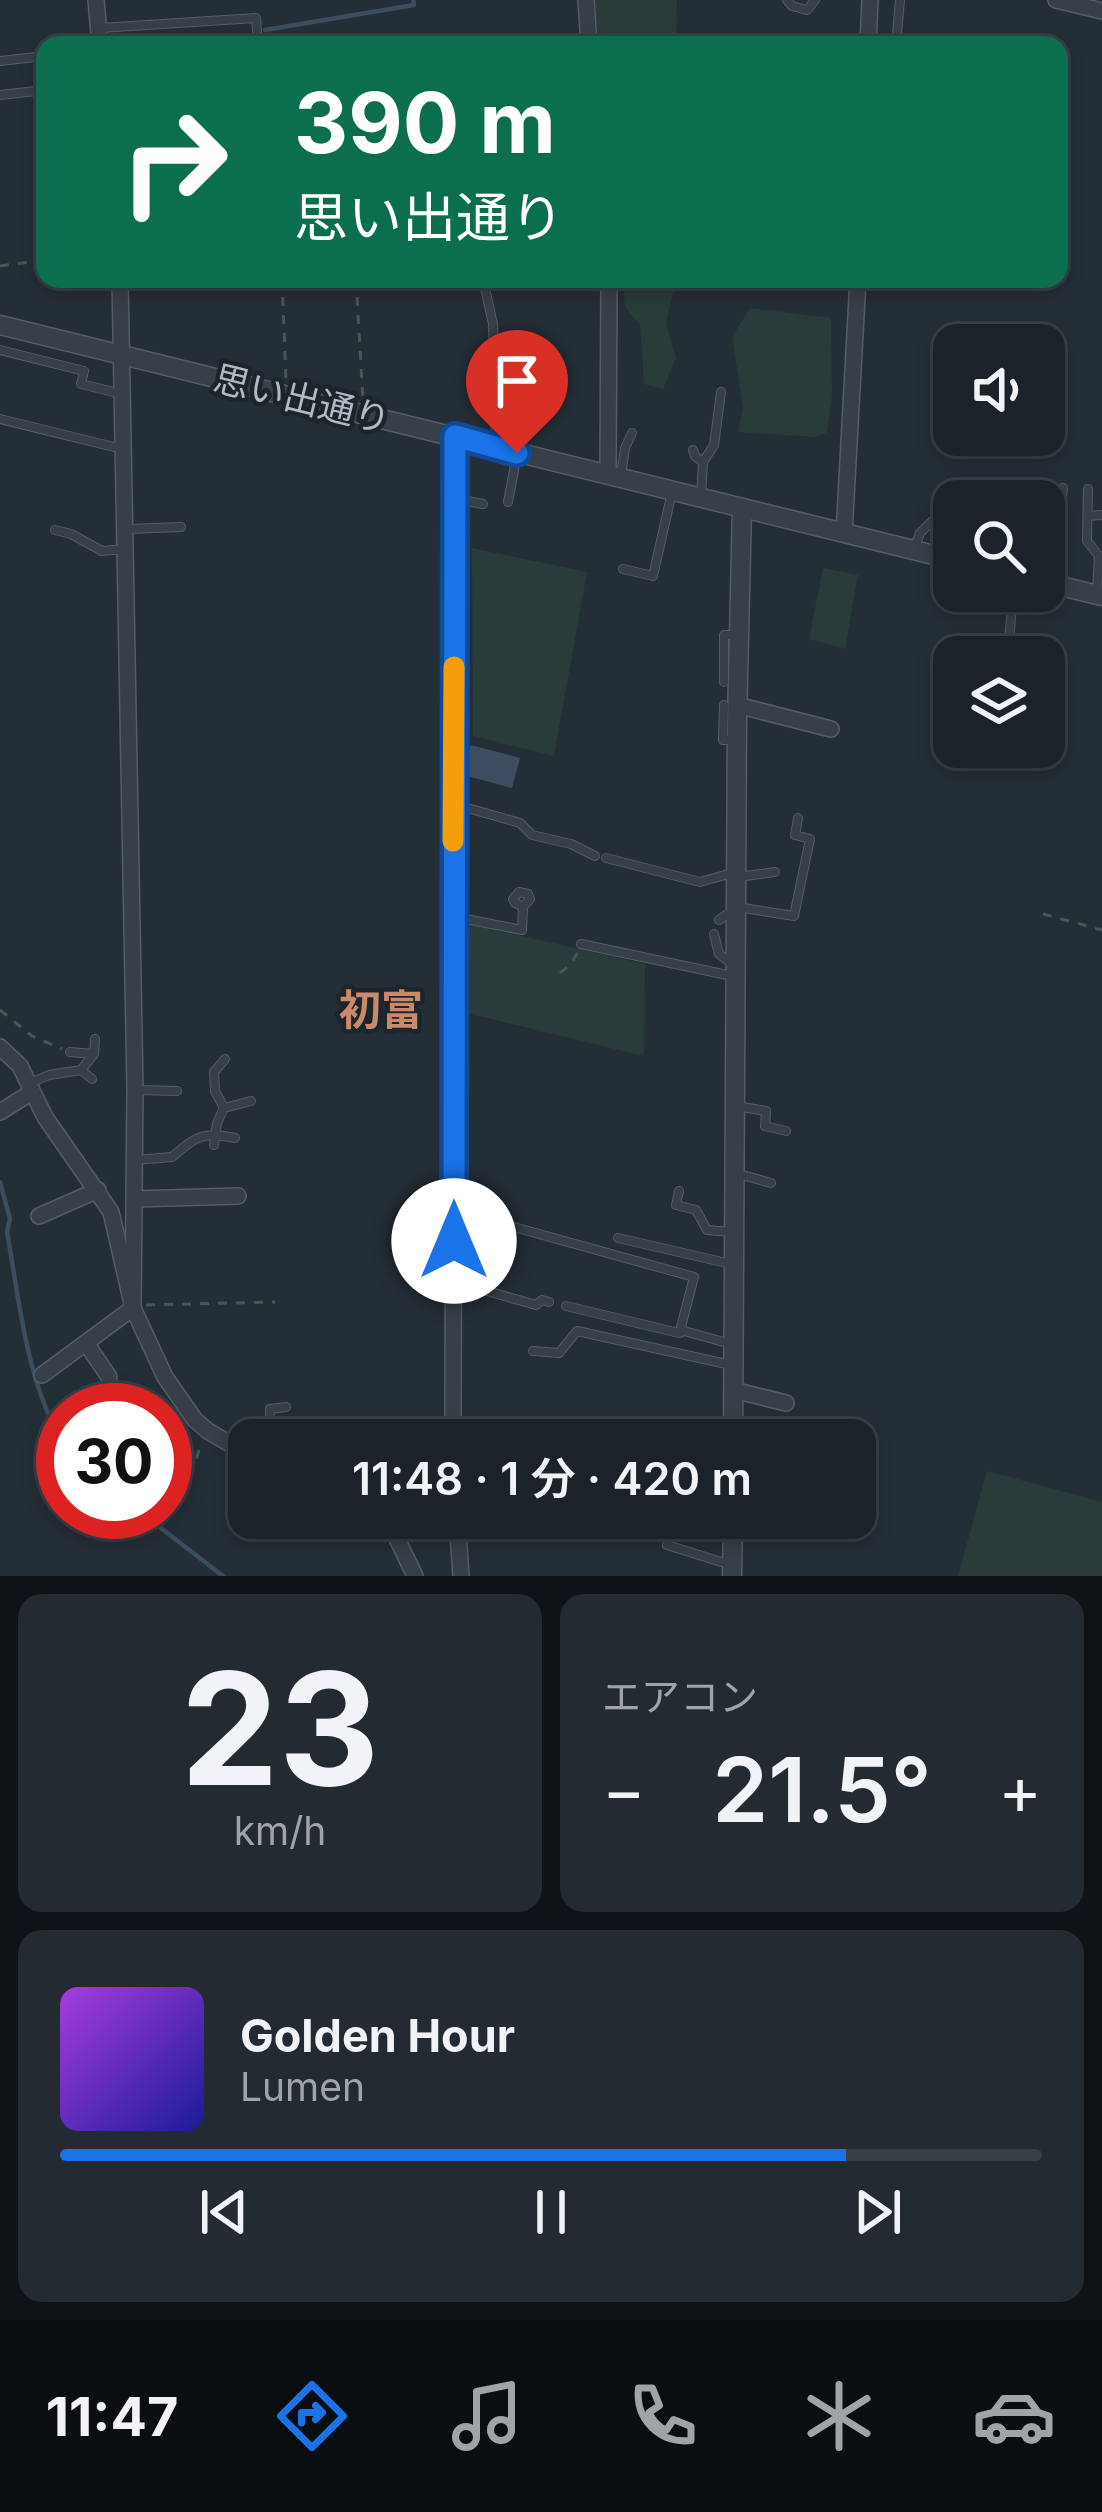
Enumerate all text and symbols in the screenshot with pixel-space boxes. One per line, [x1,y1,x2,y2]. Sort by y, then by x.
text: 390 m [294,72,556,173]
icon: right [96,84,252,240]
text: 思い出通り [294,185,564,250]
map controls [933,324,1065,768]
button: sound [933,324,1065,456]
pin [466,330,568,453]
icon: arrive [484,348,550,414]
street label: 思い出通り [209,356,395,442]
button: search [933,480,1065,612]
button: layers [933,636,1065,768]
district label: 初富 [339,984,423,1035]
position arrow [391,1178,517,1304]
speed limit sign: 30 [36,1383,192,1539]
text: 11:48 · 1 分 · 420 m [352,1451,752,1506]
text: 23 [181,1634,379,1823]
text: エアコン [602,1673,758,1720]
text: 21.5° [712,1735,932,1844]
text: − [602,1750,646,1830]
text: + [998,1750,1042,1830]
text: km/h [234,1807,326,1854]
text: Golden Hour [240,2008,515,2063]
text: Lumen [240,2063,365,2110]
icon: previous [191,2179,257,2245]
icon: pause [518,2179,584,2245]
icon: next [845,2179,911,2245]
icon: directions [270,2374,354,2458]
icon: music [445,2374,529,2458]
icon: phone [621,2374,705,2458]
icon: climate [797,2374,881,2458]
icon: car [972,2374,1056,2458]
text: 11:47 [46,2384,178,2449]

